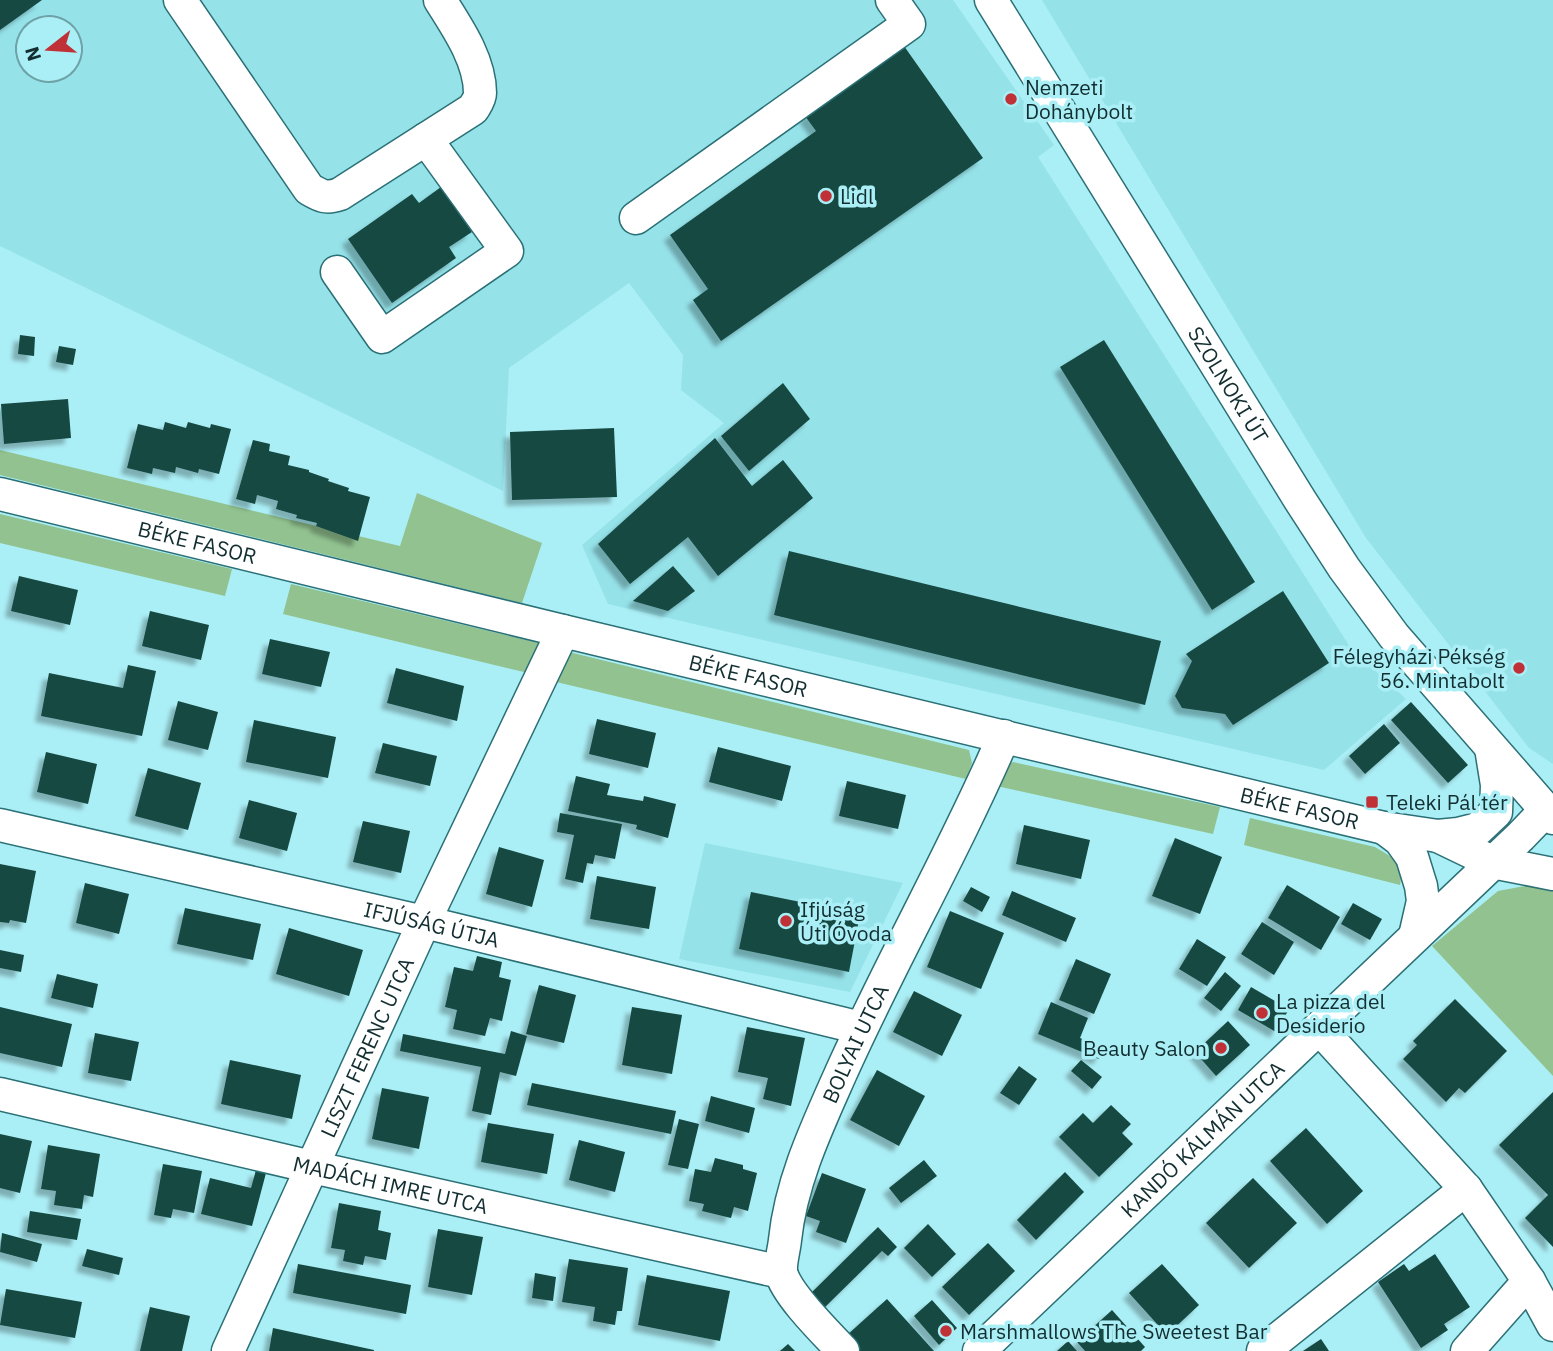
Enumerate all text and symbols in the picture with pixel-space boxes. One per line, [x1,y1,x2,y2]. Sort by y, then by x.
north arrow [14,14,84,84]
text: N [19,44,46,64]
place label: Nemzeti Dohánybolt [1025,73,1133,125]
marker: Nemzeti Dohánybolt [1003,91,1019,107]
place label: Lidl [840,182,874,210]
marker: Lidl [818,188,834,204]
street label: SZOLNOKI ÚT [1182,321,1275,448]
street label: BÉKE FASOR [135,514,260,570]
place label: Félegyházi Pékség 56. Mintabolt [1333,642,1505,694]
street label: BÉKE FASOR [686,648,811,703]
marker: Félegyházi Pékség 56. Mintabolt [1511,660,1527,676]
street label: BÉKE FASOR [1237,780,1362,836]
place label: Teleki Pál tér [1386,788,1508,816]
marker: Teleki Pál tér [1364,794,1380,810]
street label: IFJÚSÁG ÚTJA [361,895,502,954]
place label: Ifjúság Úti Óvoda [800,895,892,947]
marker: Ifjúság Úti Óvoda [778,913,794,929]
street label: LISZT FERENC UTCA [313,953,420,1142]
street label: BOLYAI UTCA [815,979,895,1107]
place label: La pizza del Desiderio [1276,987,1385,1039]
marker: La pizza del Desiderio [1254,1005,1270,1021]
place label: Beauty Salon [1083,1034,1207,1062]
marker: Beauty Salon [1213,1040,1229,1056]
street label: KANDÓ KÁLMÁN UTCA [1114,1054,1290,1223]
street label: MADÁCH IMRE UTCA [290,1149,491,1220]
place label: Marshmallows The Sweetest Bar [960,1317,1268,1345]
marker: Marshmallows The Sweetest Bar [938,1323,954,1339]

